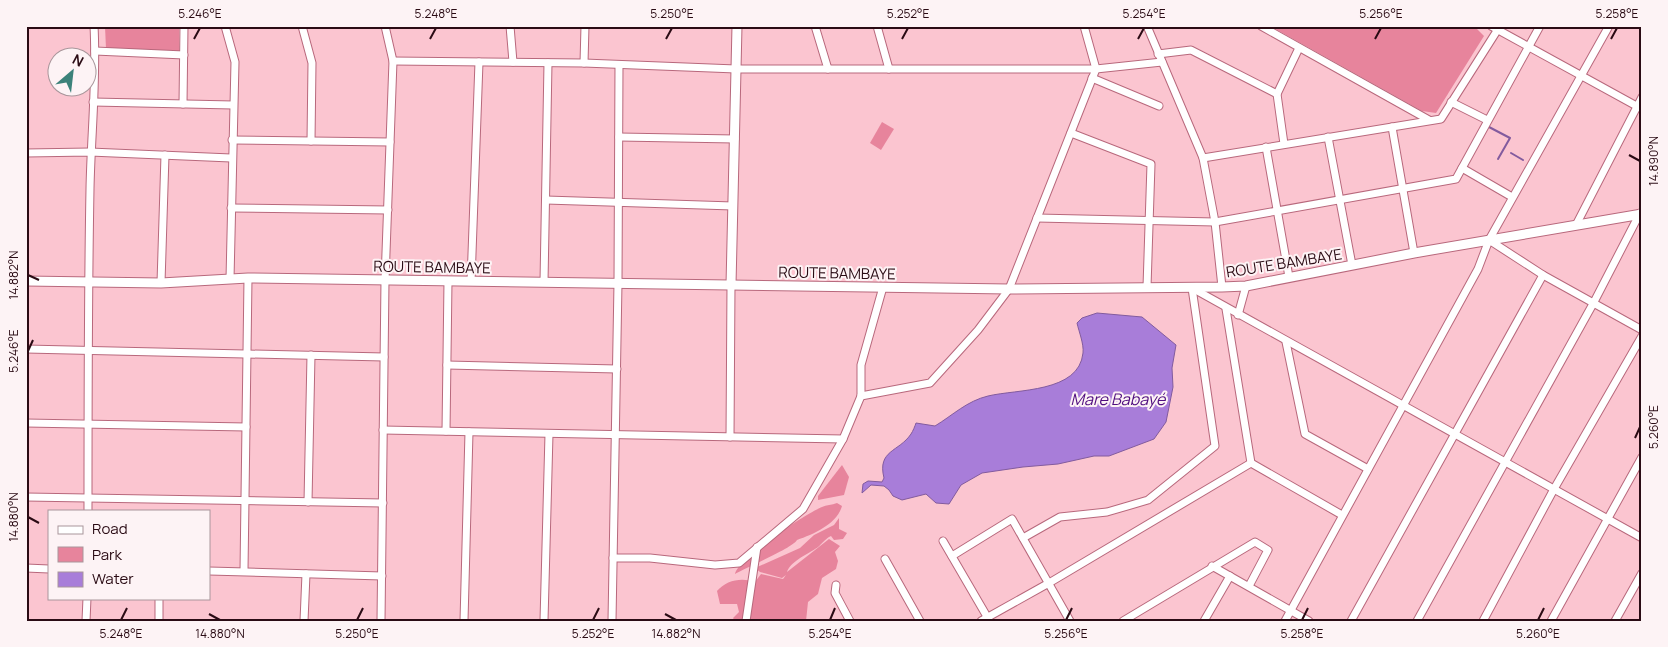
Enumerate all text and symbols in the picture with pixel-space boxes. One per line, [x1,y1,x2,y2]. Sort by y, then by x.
text: 5.246°E [178,5,222,22]
text: 5.248°E [415,5,458,22]
text: 5.250°E [650,5,694,22]
text: 5.252°E [887,5,929,22]
text: 5.254°E [1122,5,1166,22]
text: 5.256°E [1359,5,1403,22]
text: 5.258°E [1596,5,1639,22]
north arrow [48,48,98,98]
text: N [69,49,87,71]
text: 14.890°N [1645,136,1662,186]
street label: ROUTE BAMBAYE [1224,243,1344,283]
text: 14.882°N [5,251,22,299]
street label: ROUTE BAMBAYE [373,255,491,279]
street label: ROUTE BAMBAYE [778,261,896,285]
text: 5.246°E [5,329,22,373]
water label: Mare Babayé [1071,388,1167,410]
text: 5.260°E [1645,405,1662,449]
text: 14.880°N [5,492,22,542]
legend [48,510,210,600]
text: Road [92,518,128,539]
text: Park [92,544,122,565]
text: Water [92,568,134,589]
text: 5.248°E [100,625,143,642]
text: 14.880°N [195,625,245,642]
text: 5.250°E [335,625,379,642]
text: 5.252°E [572,625,614,642]
text: 14.882°N [652,625,700,642]
text: 5.254°E [808,625,852,642]
text: 5.256°E [1044,625,1088,642]
text: 5.258°E [1281,625,1324,642]
text: 5.260°E [1516,625,1560,642]

